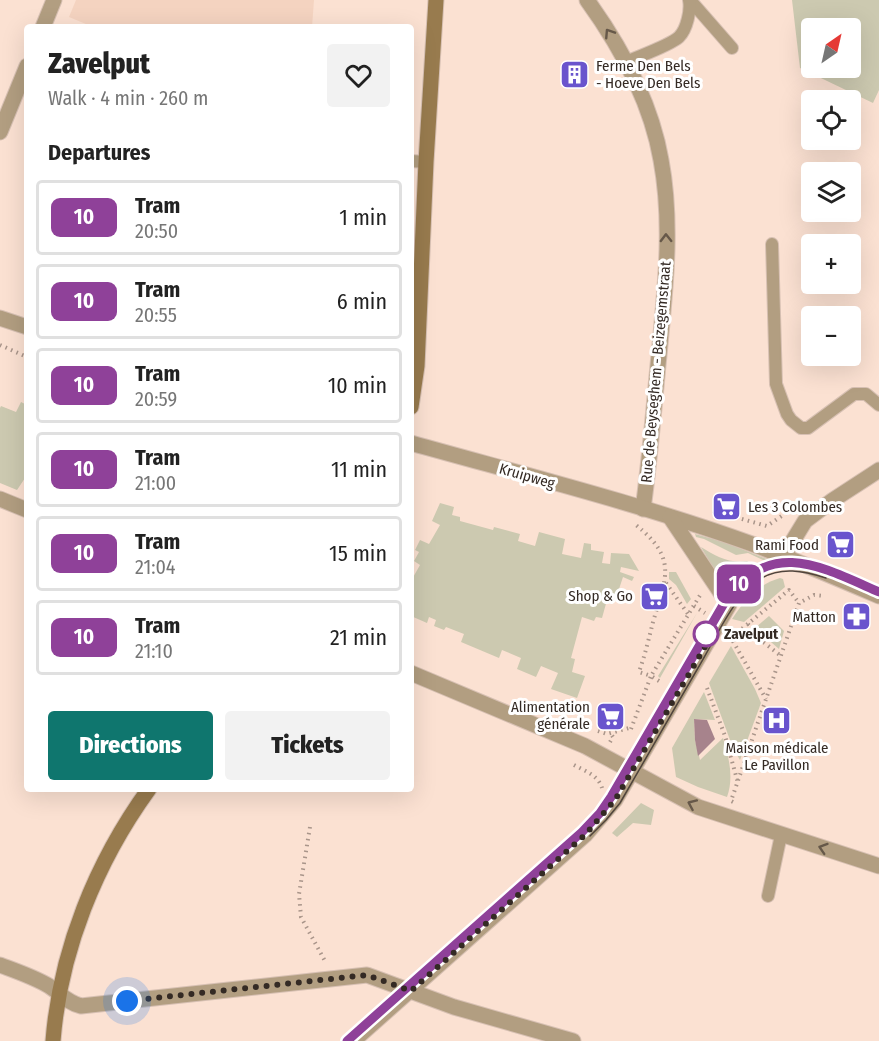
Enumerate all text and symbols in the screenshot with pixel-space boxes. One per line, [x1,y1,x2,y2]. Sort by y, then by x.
north arrow [801,18,861,78]
map controls [801,18,861,366]
one-way arrow [606,29,617,40]
button: heart [327,44,390,107]
text: Zavelput [48,47,150,80]
place label: Ferme Den Bels - Hoeve Den Bels [596,57,700,92]
building icon: Ferme Den Bels - Hoeve Den Bels [559,59,591,91]
text: Walk · 4 min · 260 m [48,86,208,110]
button: locate [801,90,861,150]
text: Departures [48,139,150,166]
button: layers [801,162,861,222]
text: Tram [135,192,180,219]
text: 10 [74,204,94,230]
text: 1 min [339,204,387,231]
text: 20:50 [135,219,178,243]
one-way arrow [660,234,672,243]
button: + [801,234,861,294]
street label: Rue de Beyseghem - Beizegemstraat [637,260,675,484]
text: Tram [135,276,180,303]
text: 10 [74,288,94,314]
text: 6 min [337,288,387,315]
text: 20:55 [135,303,177,327]
button: − [801,306,861,366]
text: Tram [135,360,180,387]
text: 10 [74,372,94,398]
text: 10 min [328,372,387,399]
text: 20:59 [135,387,177,411]
text: Tram [135,444,180,471]
text: 10 [74,456,94,482]
text: 11 min [331,456,387,483]
street label: Kruipweg [497,459,557,493]
text: 21:00 [135,471,176,495]
supermarket icon: Les 3 Colombes [711,491,743,523]
place label: Les 3 Colombes [748,498,842,516]
text: Tram [135,528,180,555]
supermarket icon: Rami Food [824,529,856,561]
place label: Rami Food [755,536,819,554]
text: 10 [74,540,94,566]
text: 15 min [329,540,387,567]
text: 21:04 [135,555,176,579]
line badge: 10 [712,564,766,604]
text: 10 [729,571,749,597]
supermarket icon: Shop & Go [638,580,670,612]
place label: Shop & Go [568,587,633,605]
pharmacy icon: Matton [841,601,873,633]
place label: Matton [793,608,836,626]
text: Tram [135,612,180,639]
marker: Zavelput [693,621,719,647]
text: 10 [74,624,94,650]
text: 21 min [330,624,387,651]
place label: Zavelput [724,625,779,643]
text: 21:10 [135,639,173,663]
place label: Alimentation générale [511,698,590,733]
supermarket icon: Alimentation générale [595,700,627,732]
hospital icon: Maison médicale Le Pavillon [761,705,793,737]
button: Directions [48,711,213,780]
button: Tickets [225,711,390,780]
place label: Maison médicale Le Pavillon [725,739,829,774]
one-way arrow [688,799,699,811]
one-way arrow [818,843,829,855]
your location [112,986,142,1016]

